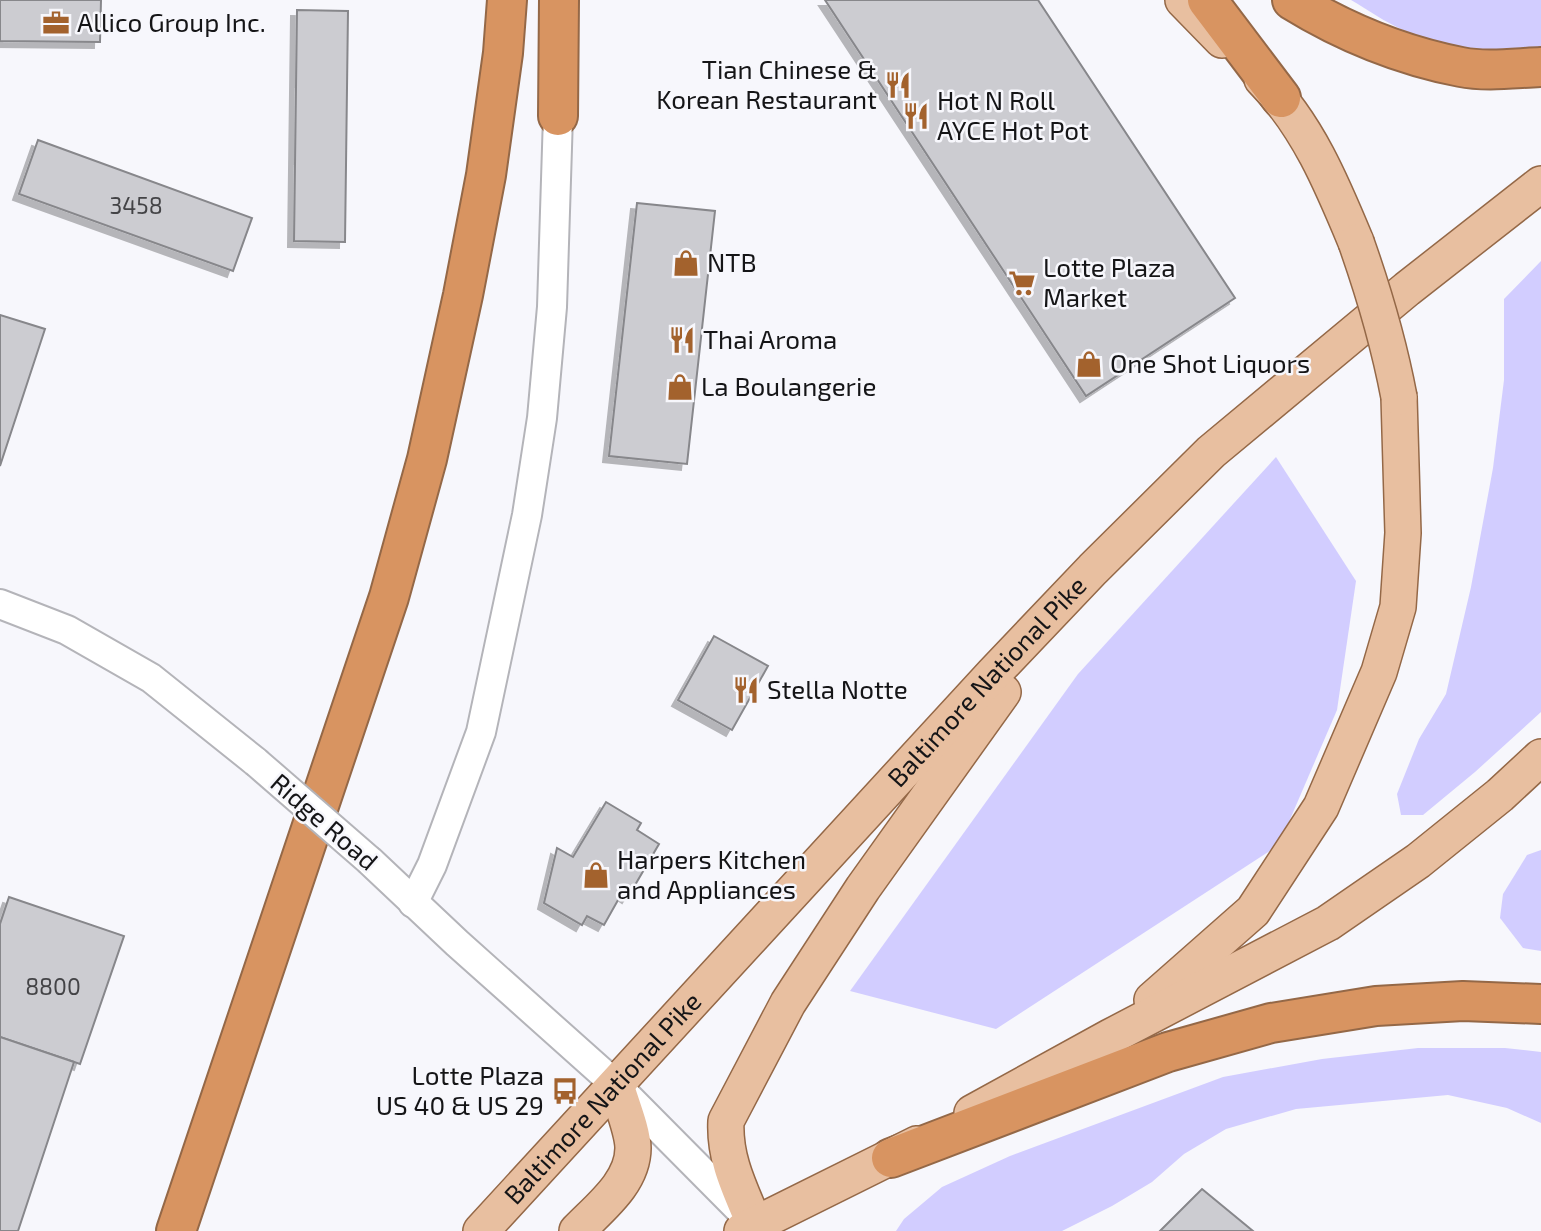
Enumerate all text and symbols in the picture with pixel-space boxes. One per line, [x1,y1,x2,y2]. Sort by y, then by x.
place label: Allico Group Inc. [77,6,266,37]
office icon: Allico Group Inc. [41,8,71,38]
place label: Tian Chinese & Korean Restaurant [656,53,877,114]
restaurant icon: Tian Chinese & Korean Restaurant [883,70,913,100]
place label: Hot N Roll AYCE Hot Pot [937,84,1089,145]
restaurant icon: Hot N Roll AYCE Hot Pot [901,101,931,131]
house number: 3458 [109,191,163,219]
place label: NTB [707,246,757,277]
shop icon: NTB [671,248,701,278]
place label: Lotte Plaza Market [1043,251,1176,312]
supermarket icon: Lotte Plaza Market [1007,268,1037,298]
place label: Thai Aroma [703,323,837,354]
restaurant icon: Thai Aroma [667,325,697,355]
place label: One Shot Liquors [1110,347,1310,378]
shop icon: One Shot Liquors [1074,349,1104,379]
place label: La Boulangerie [701,370,876,401]
shop icon: La Boulangerie [665,372,695,402]
street label: Baltimore National Pike [880,569,1092,792]
place label: Stella Notte [767,673,908,704]
restaurant icon: Stella Notte [731,675,761,705]
street label: Ridge Road [265,766,385,876]
place label: Harpers Kitchen and Appliances [617,843,806,904]
shop icon: Harpers Kitchen and Appliances [581,860,611,890]
house number: 8800 [25,972,81,1000]
street label: Baltimore National Pike [497,985,707,1210]
place label: Lotte Plaza US 40 & US 29 [376,1059,544,1120]
bus stop icon: Lotte Plaza US 40 & US 29 [550,1076,580,1106]

